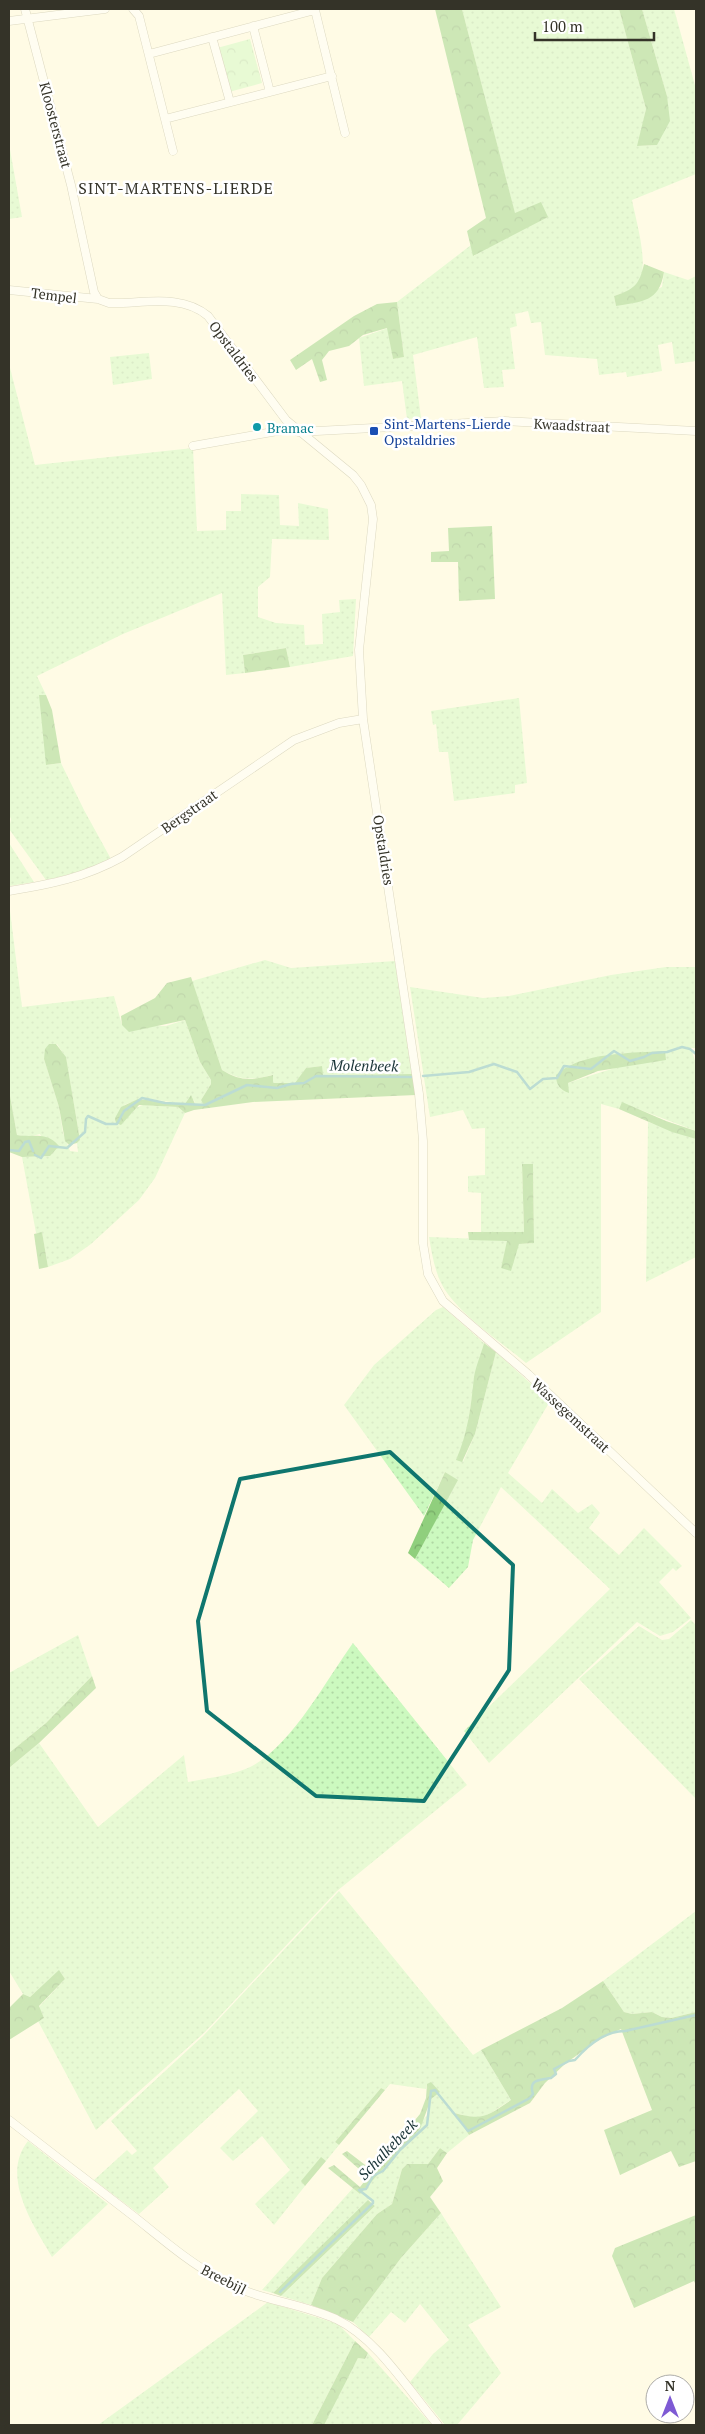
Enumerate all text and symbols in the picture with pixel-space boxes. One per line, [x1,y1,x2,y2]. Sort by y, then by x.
scale bar [535,10,654,42]
text: 100 m [542,16,583,36]
street label: Kloosterstraat [35,80,77,171]
district label: SINT-MARTENS-LIERDE [78,177,274,199]
street label: Tempel [30,283,78,307]
street label: Opstaldries [205,317,263,385]
place label: Sint-Martens-Lierde Opstaldries [384,414,511,449]
street label: Kwaadstraat [533,414,611,437]
place label: Bramac [267,418,314,437]
marker: Bramac [251,421,263,433]
marker: Sint-Martens-Lierde Opstaldries [368,425,380,437]
street label: Bergstraat [157,784,221,837]
street label: Opstaldries [369,813,399,887]
water label: Molenbeek [329,1054,399,1076]
street label: Wassegemstraat [528,1374,615,1457]
water label: Schalkebeek [353,2114,422,2184]
street label: Breebijl [198,2260,250,2298]
north arrow [645,2374,695,2424]
text: N [665,2376,676,2395]

